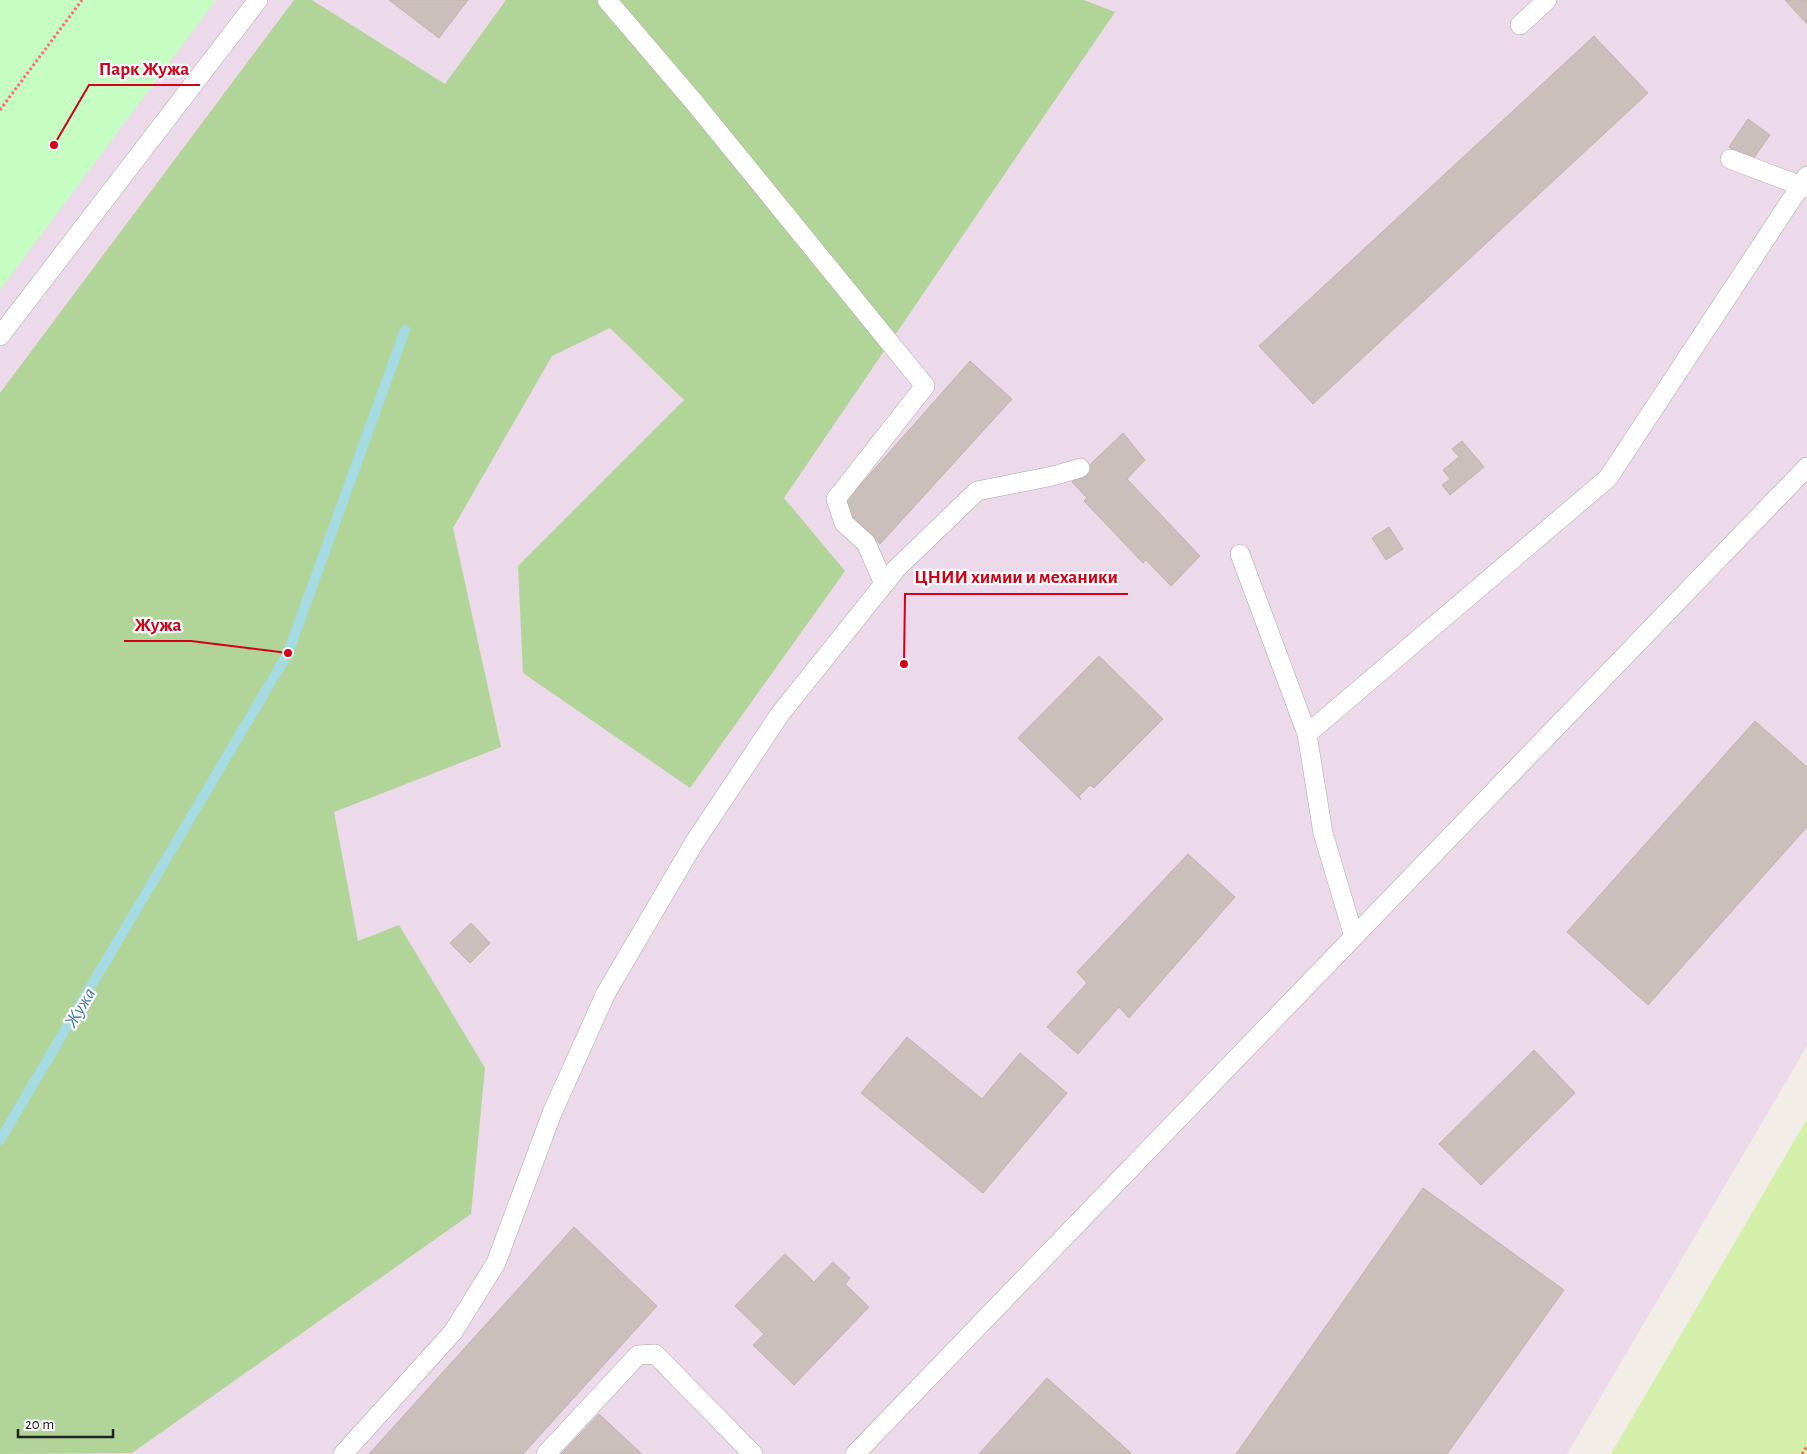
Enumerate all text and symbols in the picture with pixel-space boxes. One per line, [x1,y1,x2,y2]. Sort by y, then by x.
callout: Парк Жужа [89,51,200,85]
text: Парк Жужа [99,60,189,79]
callout: ЦНИИ химии и механики [905,560,1128,594]
text: ЦНИИ химии и механики [914,568,1118,587]
callout: Жужа [124,607,191,641]
text: Жужа [135,616,181,635]
water label: Жужа [61,985,99,1031]
scale bar [18,1406,112,1438]
text: 20 m [25,1417,54,1432]

